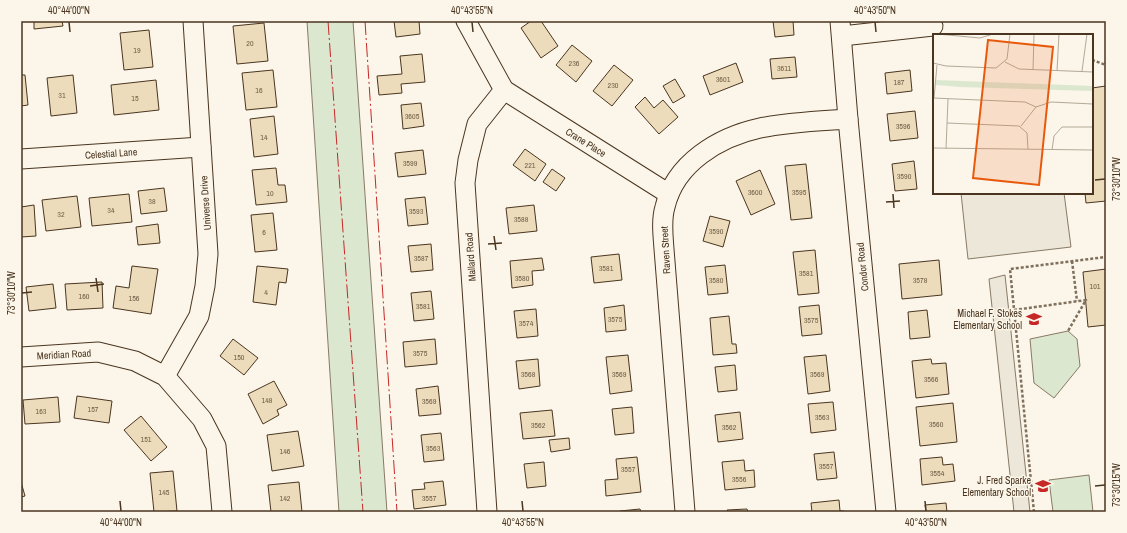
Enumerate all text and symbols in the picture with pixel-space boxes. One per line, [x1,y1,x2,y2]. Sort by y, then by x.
text: 40°44'00"N [48,4,90,17]
text: 40°43'55"N [451,4,493,17]
text: 40°43'50"N [854,4,896,17]
inset map [933,34,1093,194]
house number: 20 [246,38,254,48]
house number: 19 [133,45,141,55]
house number: 236 [569,58,580,68]
house number: 3611 [777,63,791,73]
house number: 3601 [716,74,731,84]
house number: 187 [894,77,905,87]
house number: 230 [608,80,619,90]
house number: 16 [255,85,263,95]
house number: 31 [58,90,66,100]
house number: 15 [131,93,139,103]
house number: 3605 [405,111,420,121]
house number: 3596 [896,121,911,131]
street label: Crane Place [563,125,609,160]
house number: 14 [260,132,268,142]
street label: Celestial Lane [84,145,138,162]
text: 73°30'10"W [1110,157,1123,201]
house number: 3599 [403,158,418,168]
house number: 221 [525,160,536,170]
house number: 3590 [897,171,912,181]
street label: Universe Drive [197,175,214,231]
house number: 3600 [748,187,763,197]
house number: 3595 [792,187,807,197]
house number: 10 [266,188,274,198]
house number: 38 [148,196,156,206]
house number: 34 [107,205,115,215]
house number: 3593 [409,206,424,216]
house number: 32 [57,209,65,219]
house number: 3588 [514,214,529,224]
street label: Raven Street [658,225,673,274]
house number: 3590 [709,226,724,236]
house number: 6 [262,227,266,237]
street label: Mallard Road [462,232,479,282]
street label: Condor Road [853,242,872,292]
house number: 3587 [414,253,429,263]
house number: 3581 [599,263,614,273]
house number: 3581 [799,268,814,278]
text: 73°30'10"W [5,271,18,315]
house number: 3580 [515,273,530,283]
house number: 3580 [709,275,724,285]
house number: 3578 [913,275,928,285]
house number: 101 [1090,281,1101,291]
house number: 4 [264,287,268,297]
house number: 160 [79,291,90,301]
house number: 156 [129,293,140,303]
house number: 3581 [416,301,431,311]
place label: Michael F. Stokes Elementary School [953,307,1022,332]
school or university icon: Michael F. Stokes Elementary School [1025,310,1043,328]
house number: 3575 [608,314,623,324]
house number: 3575 [804,315,819,325]
house number: 3574 [519,318,534,328]
street label: Meridian Road [37,347,91,362]
house number: 3575 [413,348,428,358]
house number: 150 [234,352,245,362]
house number: 3568 [521,369,536,379]
house number: 3569 [612,369,627,379]
house number: 3569 [810,369,825,379]
house number: 3566 [924,374,939,384]
house number: 148 [262,395,273,405]
house number: 3569 [422,396,437,406]
house number: 157 [88,404,99,414]
house number: 163 [36,406,47,416]
house number: 3563 [815,412,830,422]
house number: 3560 [929,419,944,429]
house number: 3562 [531,420,546,430]
house number: 3562 [722,422,737,432]
house number: 151 [141,434,152,444]
house number: 3563 [426,443,441,453]
house number: 146 [280,446,291,456]
house number: 3557 [819,461,834,471]
text: 73°30'15"W [1110,463,1123,507]
house number: 3557 [621,464,636,474]
house number: 3554 [930,468,945,478]
house number: 3556 [732,474,747,484]
place label: J. Fred Sparke Elementary School [962,474,1031,499]
school or university icon: J. Fred Sparke Elementary School [1034,477,1052,495]
house number: 145 [159,487,170,497]
house number: 142 [280,493,291,503]
house number: 3557 [422,493,437,503]
text: 40°44'00"N [100,516,142,529]
text: 40°43'55"N [502,516,544,529]
text: 40°43'50"N [905,516,947,529]

